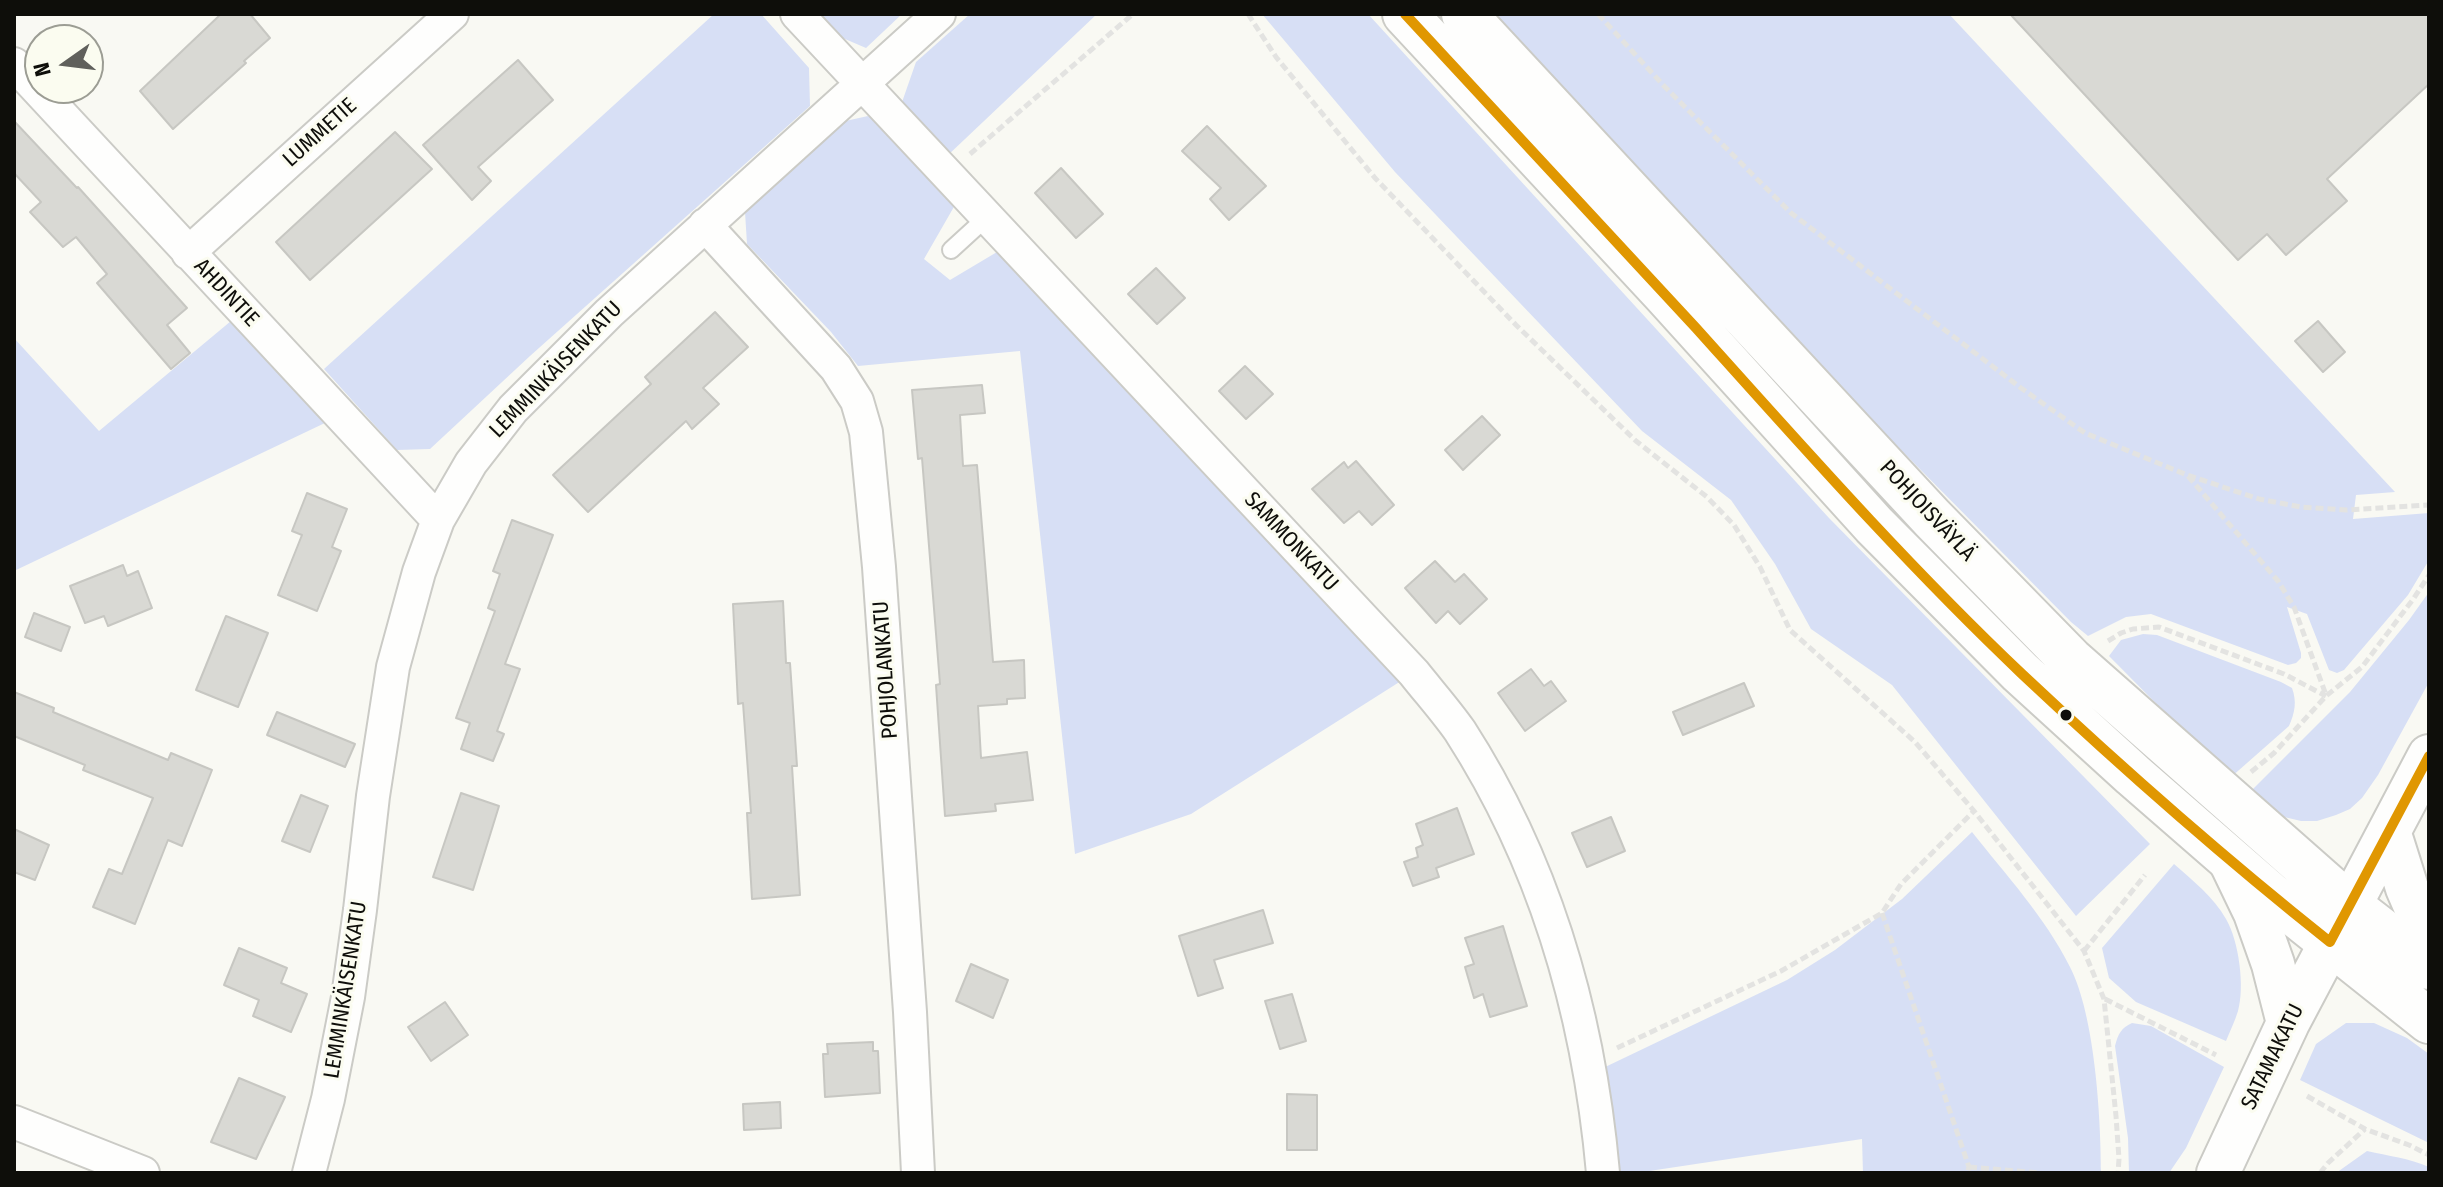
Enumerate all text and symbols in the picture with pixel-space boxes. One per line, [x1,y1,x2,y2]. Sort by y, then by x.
north arrow [24,24,104,104]
text: N [27,60,57,79]
street label: LUMMETIE [278,93,362,173]
street label: AHDINTIE [188,254,264,332]
street label: LEMMINKÄISENKATU [484,296,628,444]
street label: POHJOISVÄYLÄ [1874,455,1980,567]
street label: SAMMONKATU [1238,487,1344,597]
street label: POHJOLANKATU [868,600,904,740]
unlabelled marker [2058,707,2074,723]
street label: LEMMINKÄISENKATU [319,899,373,1081]
street label: SATAMAKATU [2236,1000,2310,1114]

